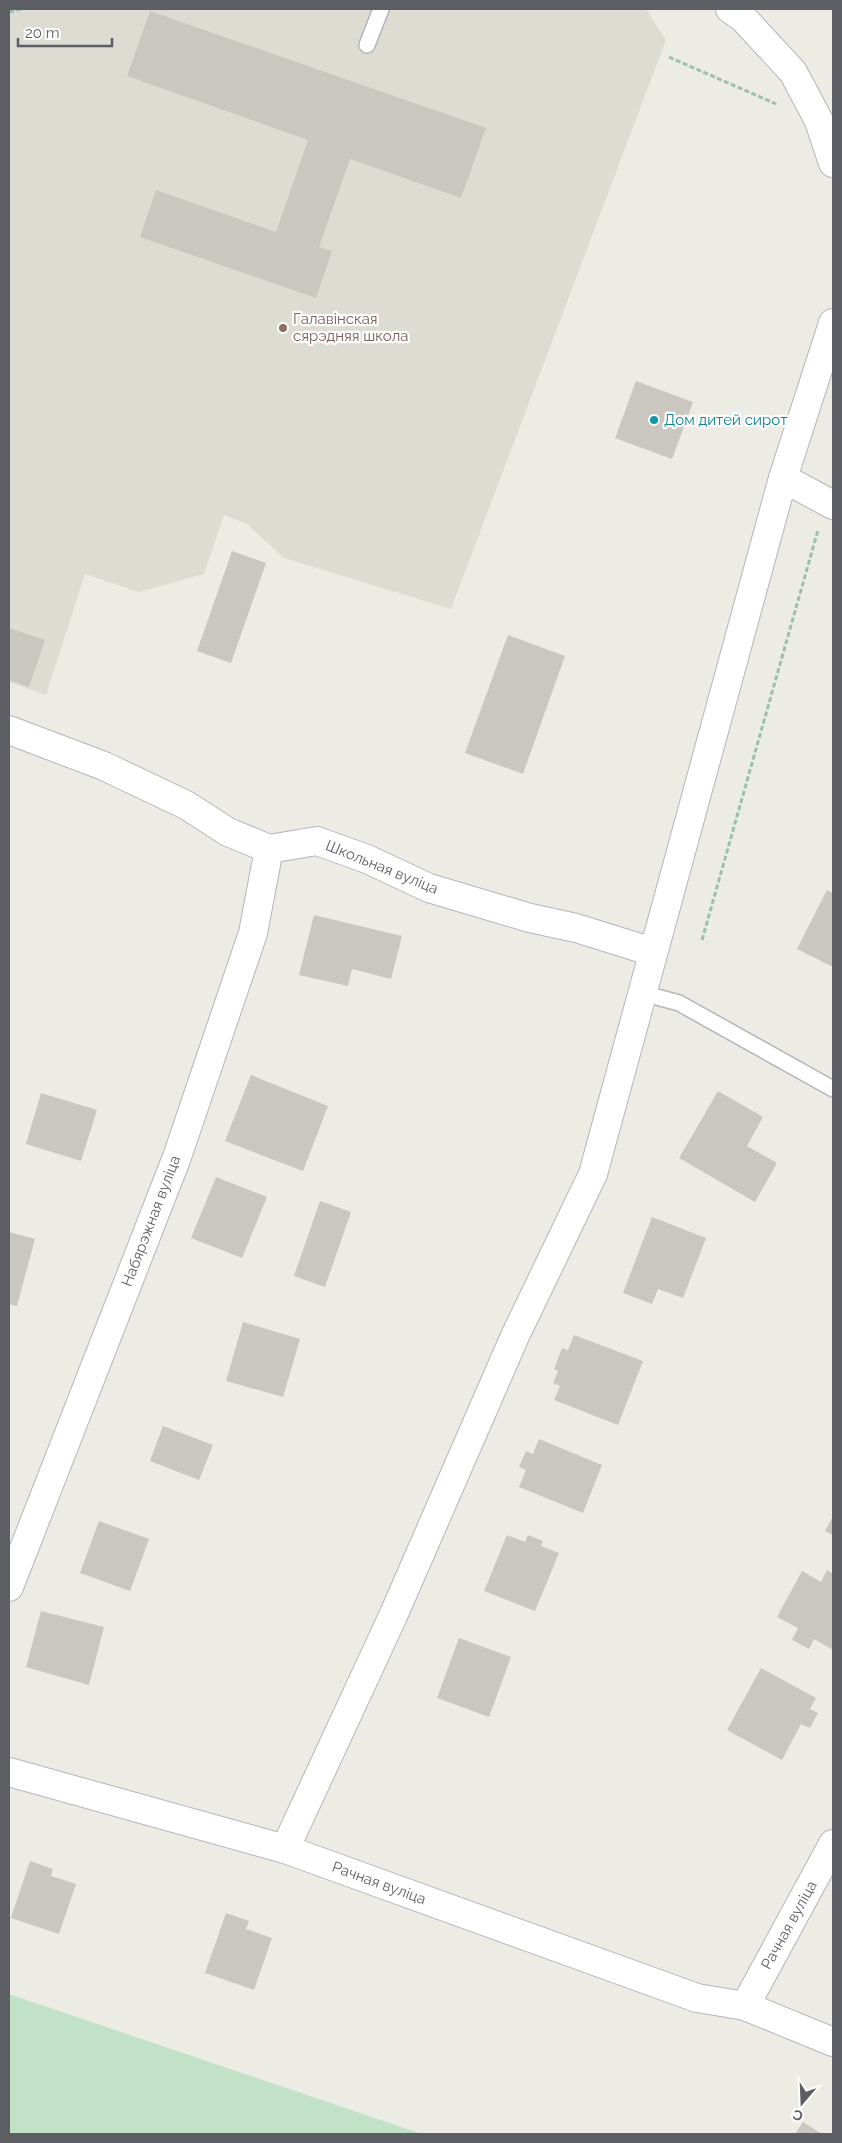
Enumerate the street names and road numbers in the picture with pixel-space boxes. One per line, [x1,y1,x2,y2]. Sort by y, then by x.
street label: Школьная вуліца [323,836,441,898]
street label: Набярэжная вуліца [118,1153,184,1289]
street label: Рачная вуліца [330,1858,428,1908]
street label: Рачная вуліца [757,1878,821,1972]

